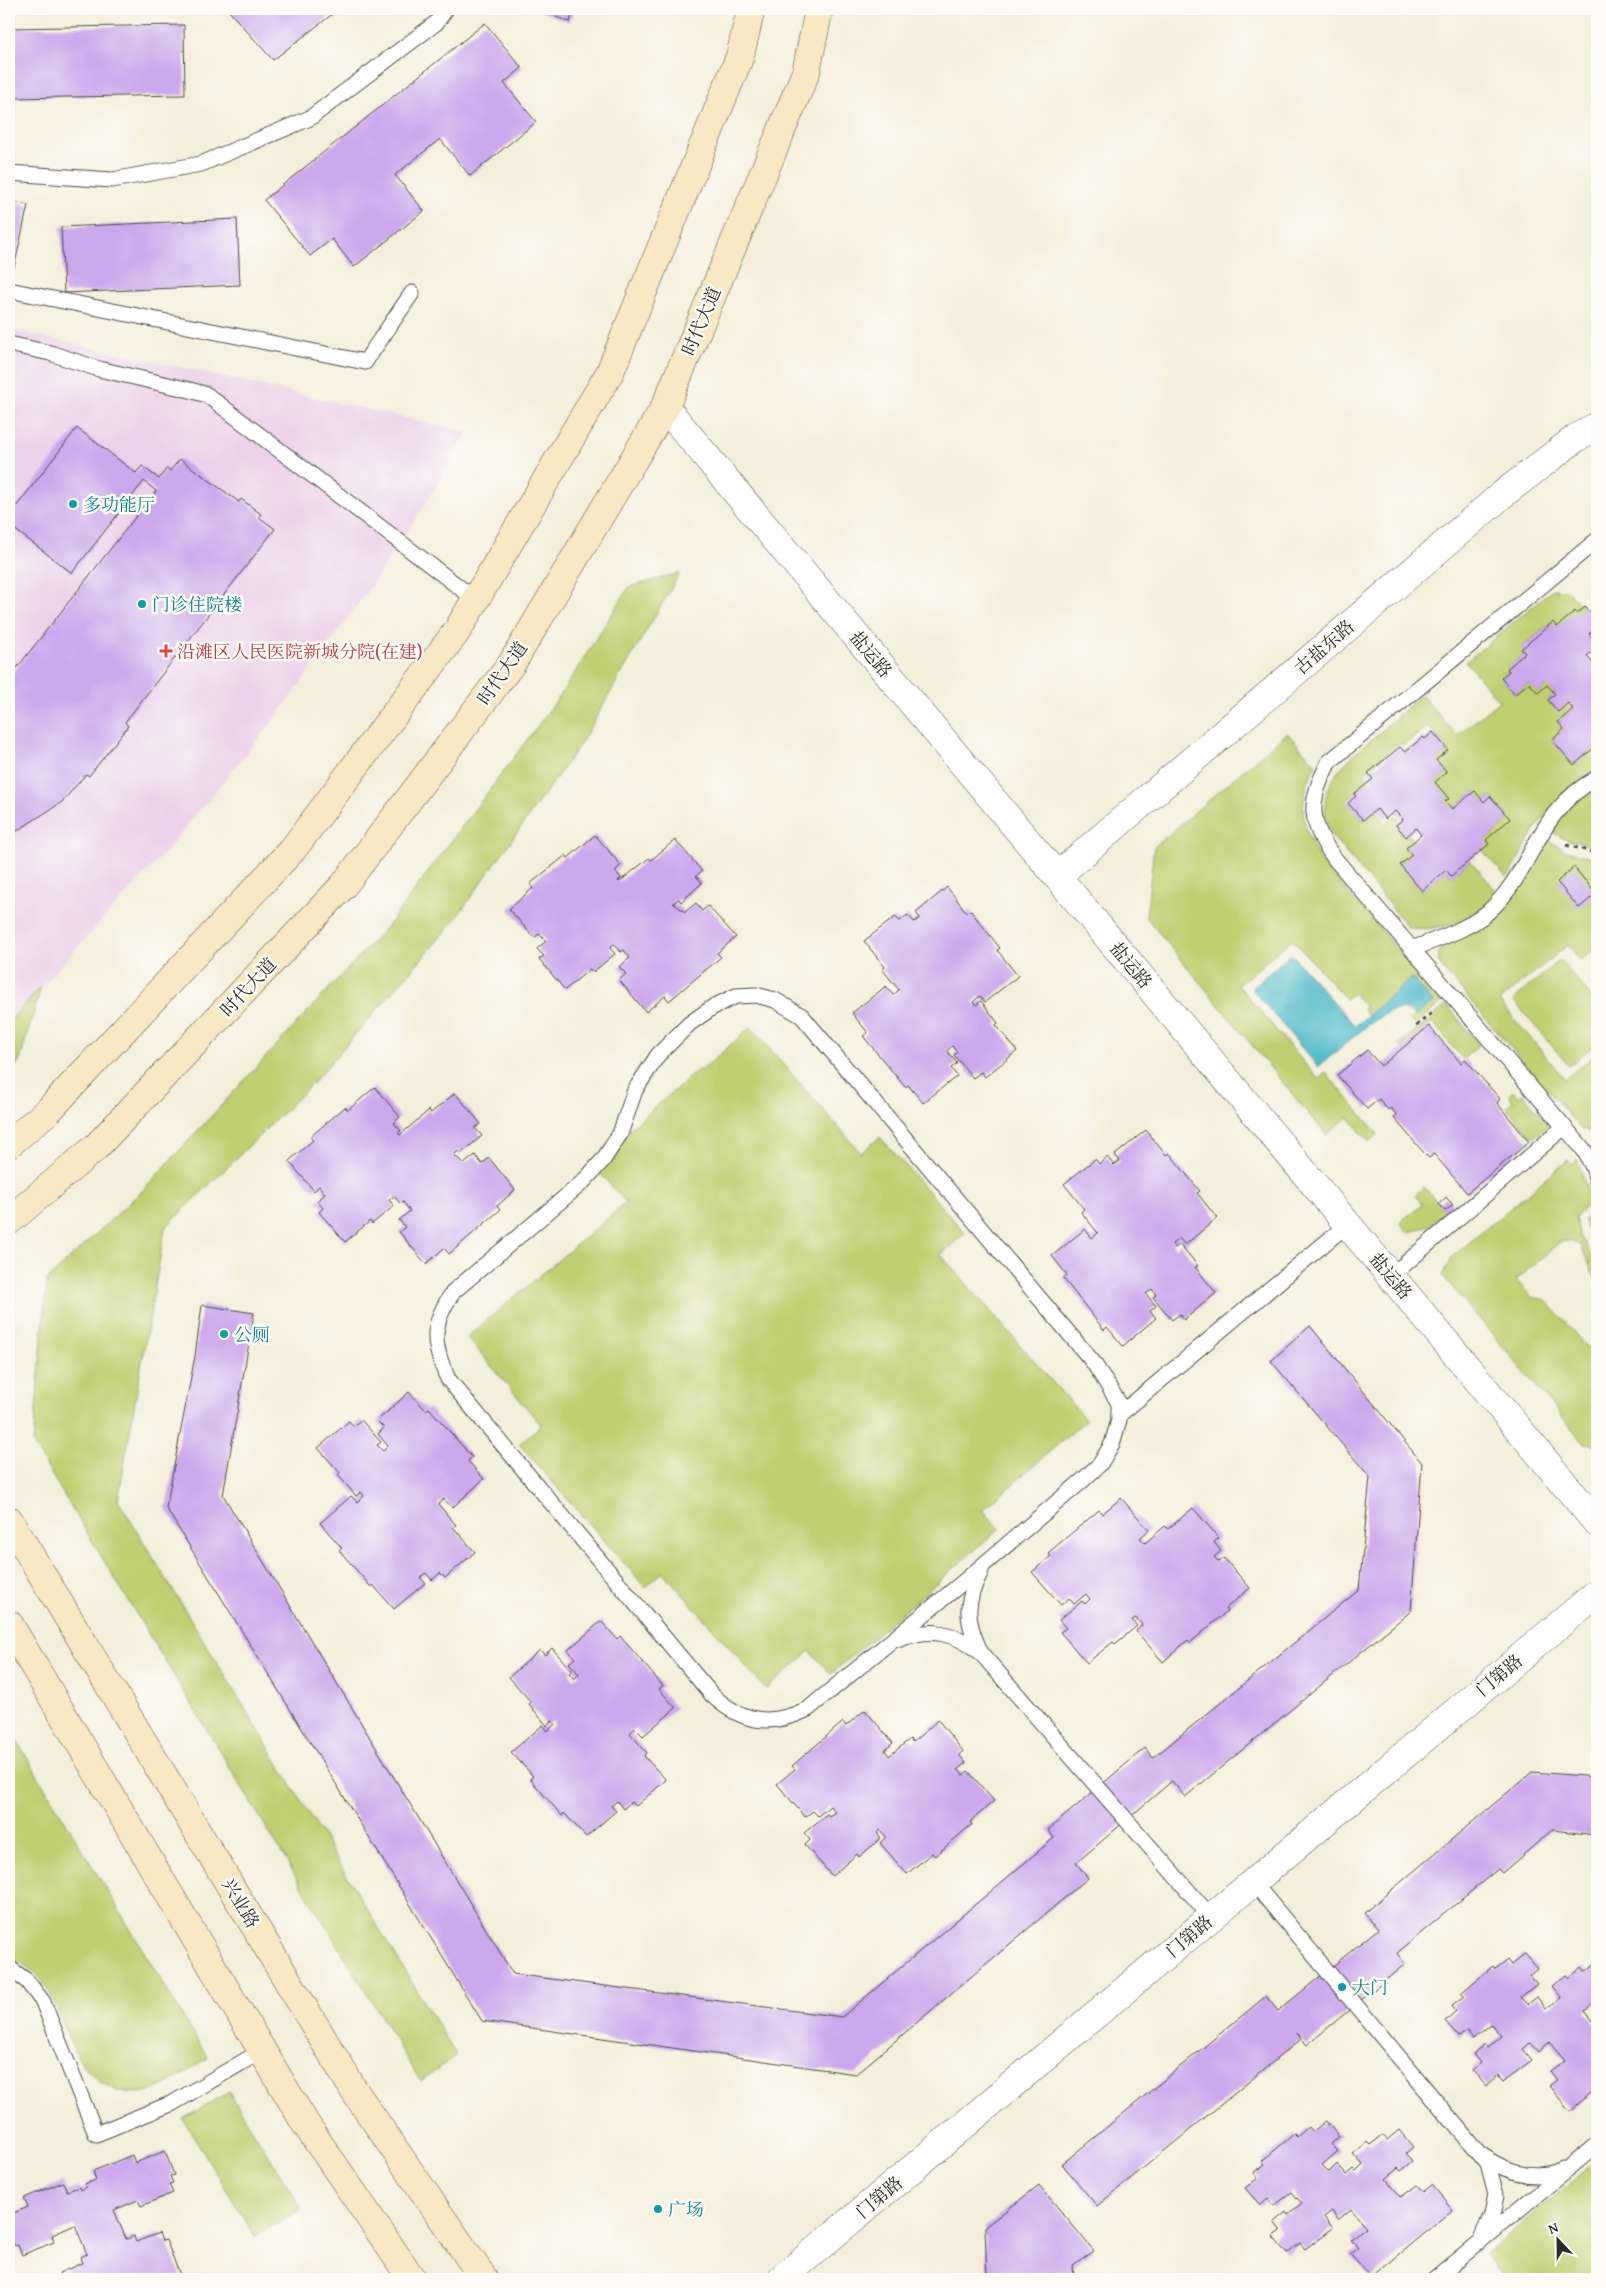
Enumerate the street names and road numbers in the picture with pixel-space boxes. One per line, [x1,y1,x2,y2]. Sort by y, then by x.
street label: 时代大道 [675,283,727,359]
street label: 古盐东路 [1288,613,1360,681]
street label: 盐运路 [843,625,899,683]
street label: 时代大道 [470,636,534,710]
street label: 盐运路 [1103,936,1159,994]
street label: 时代大道 [214,951,282,1023]
street label: 盐运路 [1363,1247,1419,1305]
street label: 门第路 [1470,1647,1528,1703]
street label: 兴业路 [216,1873,266,1933]
street label: 门第路 [1160,1908,1218,1964]
street label: 门第路 [850,2169,908,2225]

